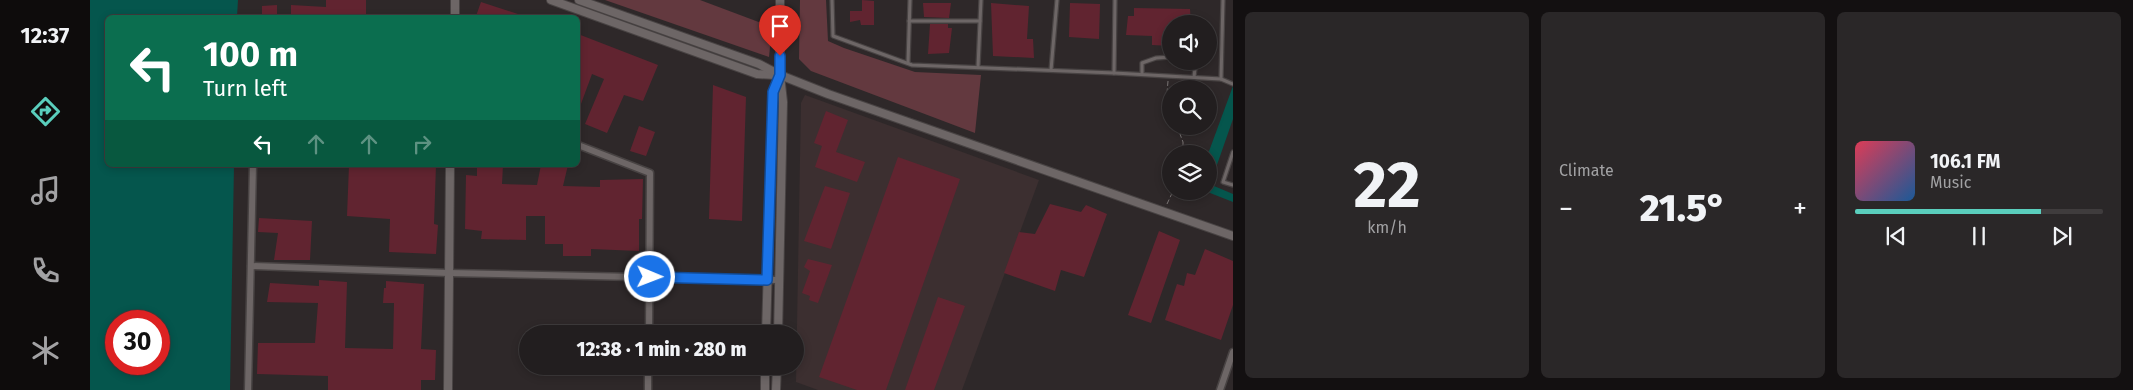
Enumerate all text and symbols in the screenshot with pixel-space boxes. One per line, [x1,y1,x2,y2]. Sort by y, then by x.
pin [759,5,801,56]
icon: arrive [766,12,794,40]
map controls [1162,15,1217,200]
button: sound [1162,15,1217,70]
text: 12:37 [21,22,69,49]
text: 100 m [203,33,298,75]
icon: left [120,35,185,100]
text: Turn left [203,75,287,102]
button: search [1162,80,1217,135]
icon: directions [28,94,63,129]
icon: left [249,130,277,158]
icon: ahead [302,130,330,158]
icon: ahead [355,130,383,158]
icon: right [408,130,436,158]
button: layers [1162,145,1217,200]
text: 22 [1353,146,1421,224]
text: 106.1 FM [1930,150,2000,173]
text: Climate [1559,161,1614,180]
icon: music [28,173,63,208]
text: Music [1930,173,1971,192]
text: 21.5° [1640,185,1726,231]
text: − [1559,192,1573,225]
text: + [1793,192,1807,225]
text: km/h [1367,218,1407,237]
icon: previous [1882,222,1910,250]
icon: pause [1965,222,1993,250]
icon: next [2048,222,2076,250]
position arrow [623,250,675,302]
icon: phone [28,253,63,288]
speed limit sign: 30 [105,310,170,375]
icon: climate [28,333,63,368]
text: 12:38 · 1 min · 280 m [577,338,746,361]

